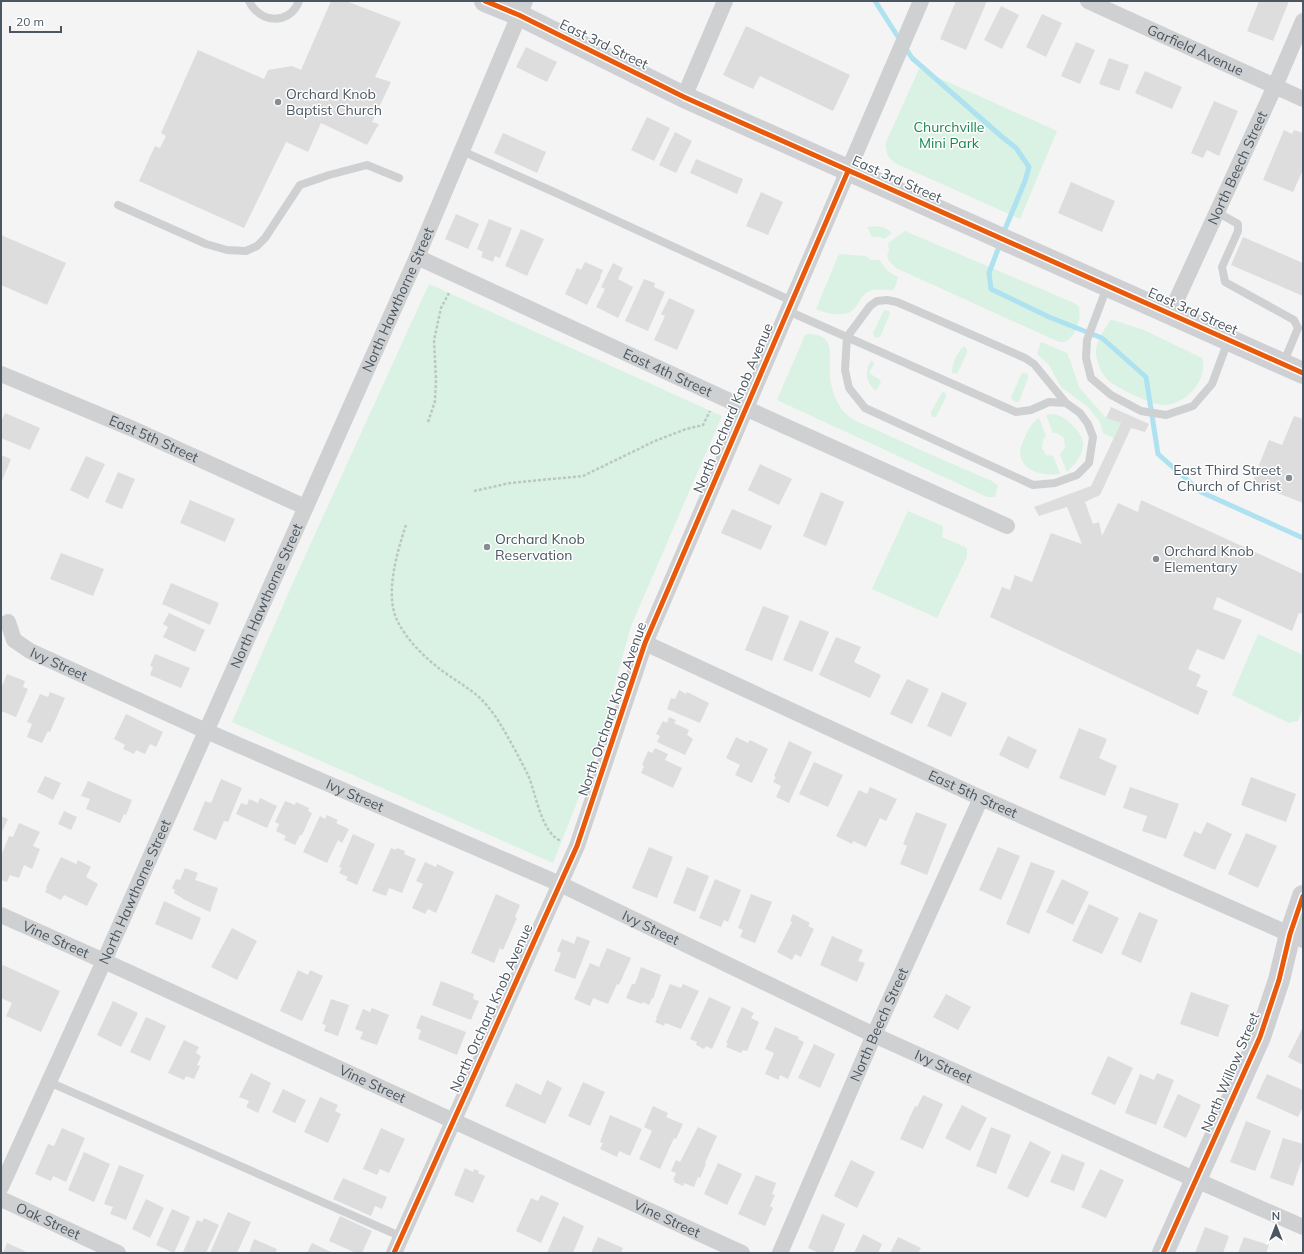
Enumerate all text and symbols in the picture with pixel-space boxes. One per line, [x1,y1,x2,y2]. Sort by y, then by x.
scale bar [10,8,61,34]
text: 20 m [16,14,44,29]
street label: East 3rd Street [557,15,651,73]
street label: Garfield Avenue [1144,20,1246,80]
place label: Orchard Knob Baptist Church [286,85,382,119]
marker: Orchard Knob Baptist Church [273,97,283,107]
street label: North Beech Street [1203,108,1271,227]
park label: Churchville Mini Park [914,118,984,152]
street label: East 3rd Street [849,151,945,207]
street label: North Hawthorne Street [358,224,438,375]
street label: East 3rd Street [1145,283,1241,339]
street label: North Orchard Knob Avenue [689,320,777,496]
street label: East 4th Street [620,344,715,401]
street label: East 5th Street [106,411,201,467]
place label: East Third Street Church of Christ [1173,461,1281,495]
marker: East Third Street Church of Christ [1284,473,1294,483]
street label: North Hawthorne Street [226,521,306,671]
place label: Orchard Knob Reservation [495,530,585,564]
marker: Orchard Knob Reservation [482,542,492,552]
place label: Orchard Knob Elementary [1164,542,1254,576]
marker: Orchard Knob Elementary [1151,554,1161,564]
street label: North Orchard Knob Avenue [574,620,650,798]
street label: Ivy Street [27,643,90,685]
street label: East 5th Street [925,766,1020,822]
street label: Ivy Street [323,775,387,816]
street label: North Hawthorne Street [95,817,175,967]
street label: Ivy Street [619,906,682,949]
street label: Vine Street [20,917,92,962]
street label: North Orchard Knob Avenue [446,921,536,1095]
street label: North Beech Street [846,965,912,1084]
street label: North Willow Street [1197,1009,1263,1135]
street label: Ivy Street [912,1046,975,1087]
street label: Vine Street [336,1061,409,1107]
street label: Vine Street [631,1196,703,1242]
street label: Oak Street [13,1198,83,1243]
north arrow [1256,1206,1296,1246]
text: N [1272,1209,1280,1223]

